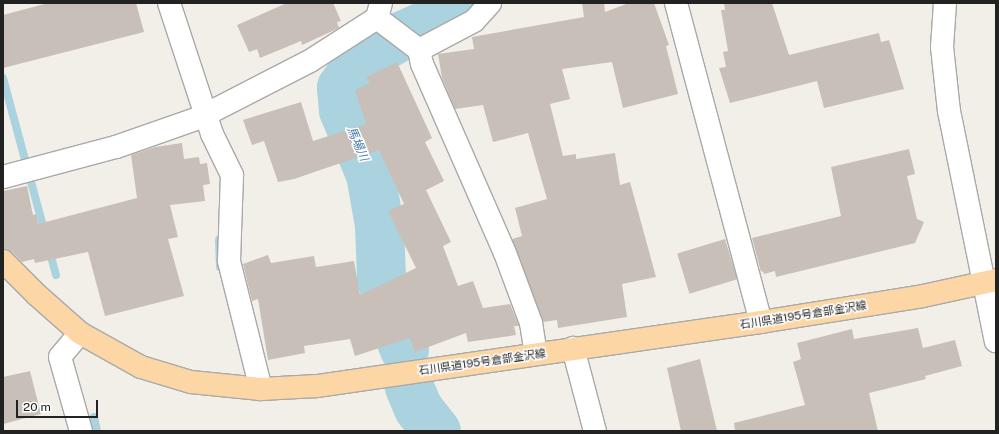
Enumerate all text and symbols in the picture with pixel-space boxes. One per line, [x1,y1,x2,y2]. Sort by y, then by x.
water label: 馬場川 [343,125,371,163]
street label: 石川県道195号倉部金沢線 [739,298,867,332]
street label: 石川県道195号倉部金沢線 [418,347,546,377]
scale bar [18,392,100,418]
text: 20 m [23,400,51,414]

